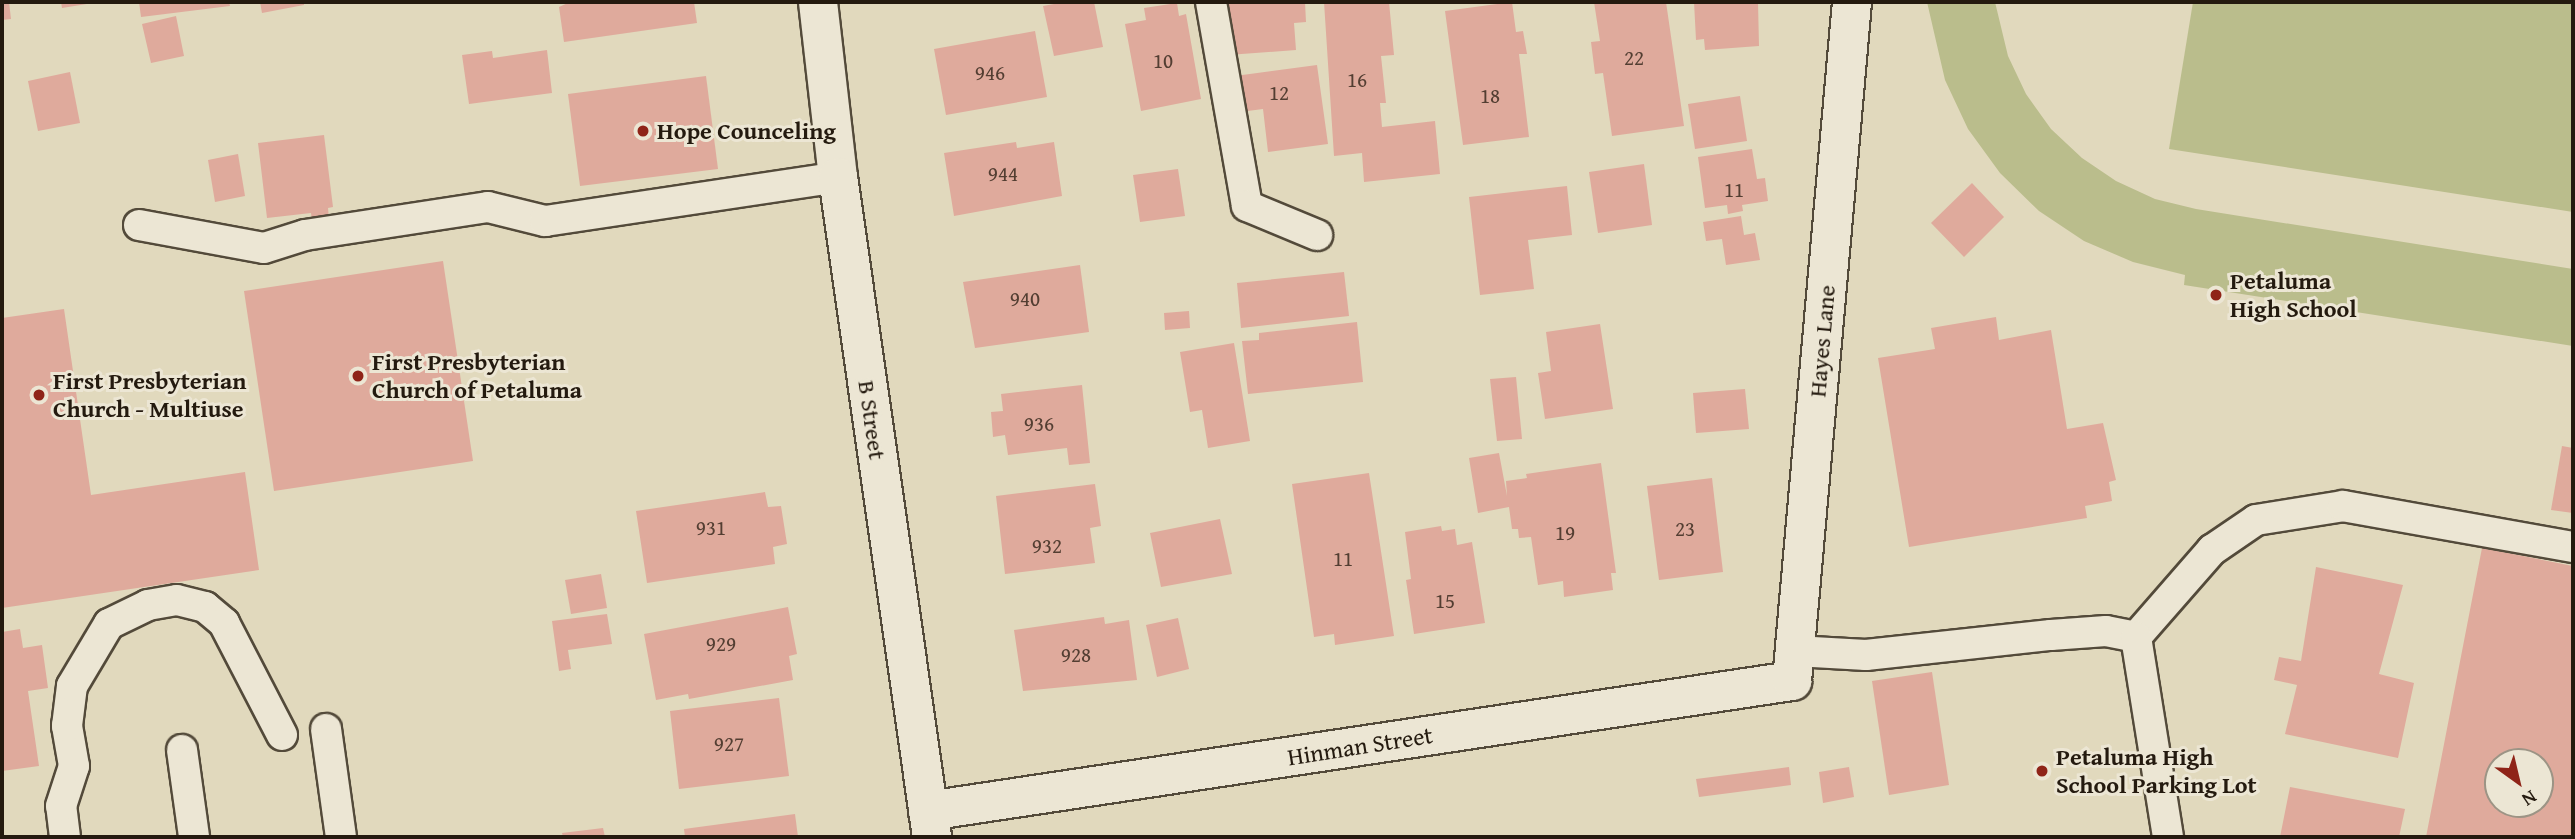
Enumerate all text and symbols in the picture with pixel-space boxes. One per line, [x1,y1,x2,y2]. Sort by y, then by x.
house number: 22 [1624,45,1644,71]
house number: 10 [1153,48,1173,74]
house number: 946 [975,60,1005,86]
house number: 16 [1347,67,1367,93]
house number: 12 [1269,80,1289,106]
house number: 18 [1480,83,1500,109]
place label: Hope Counceling [657,117,836,145]
marker: Hope Counceling [635,123,651,139]
house number: 944 [988,161,1018,187]
house number: 11 [1724,177,1744,203]
place label: Petaluma High School [2230,267,2357,323]
street label: Hayes Lane [1803,284,1841,398]
house number: 940 [1010,286,1040,312]
marker: Petaluma High School [2208,287,2224,303]
place label: First Presbyterian Church of Petaluma [372,348,582,404]
place label: First Presbyterian Church - Multiuse [53,367,247,423]
marker: First Presbyterian Church of Petaluma [350,368,366,384]
street label: B Street [852,379,892,461]
marker: First Presbyterian Church - Multiuse [31,387,47,403]
house number: 936 [1024,411,1054,437]
house number: 931 [696,515,726,541]
house number: 23 [1675,516,1695,542]
house number: 19 [1555,520,1575,546]
house number: 932 [1032,533,1062,559]
house number: 11 [1333,546,1353,572]
house number: 15 [1435,588,1455,614]
house number: 929 [706,631,736,657]
house number: 928 [1061,642,1091,668]
street label: Hinman Street [1285,720,1435,772]
house number: 927 [714,731,744,757]
place label: Petaluma High School Parking Lot [2056,743,2257,799]
north arrow [2484,748,2554,818]
marker: Petaluma High School Parking Lot [2034,763,2050,779]
text: N [2517,784,2543,814]

